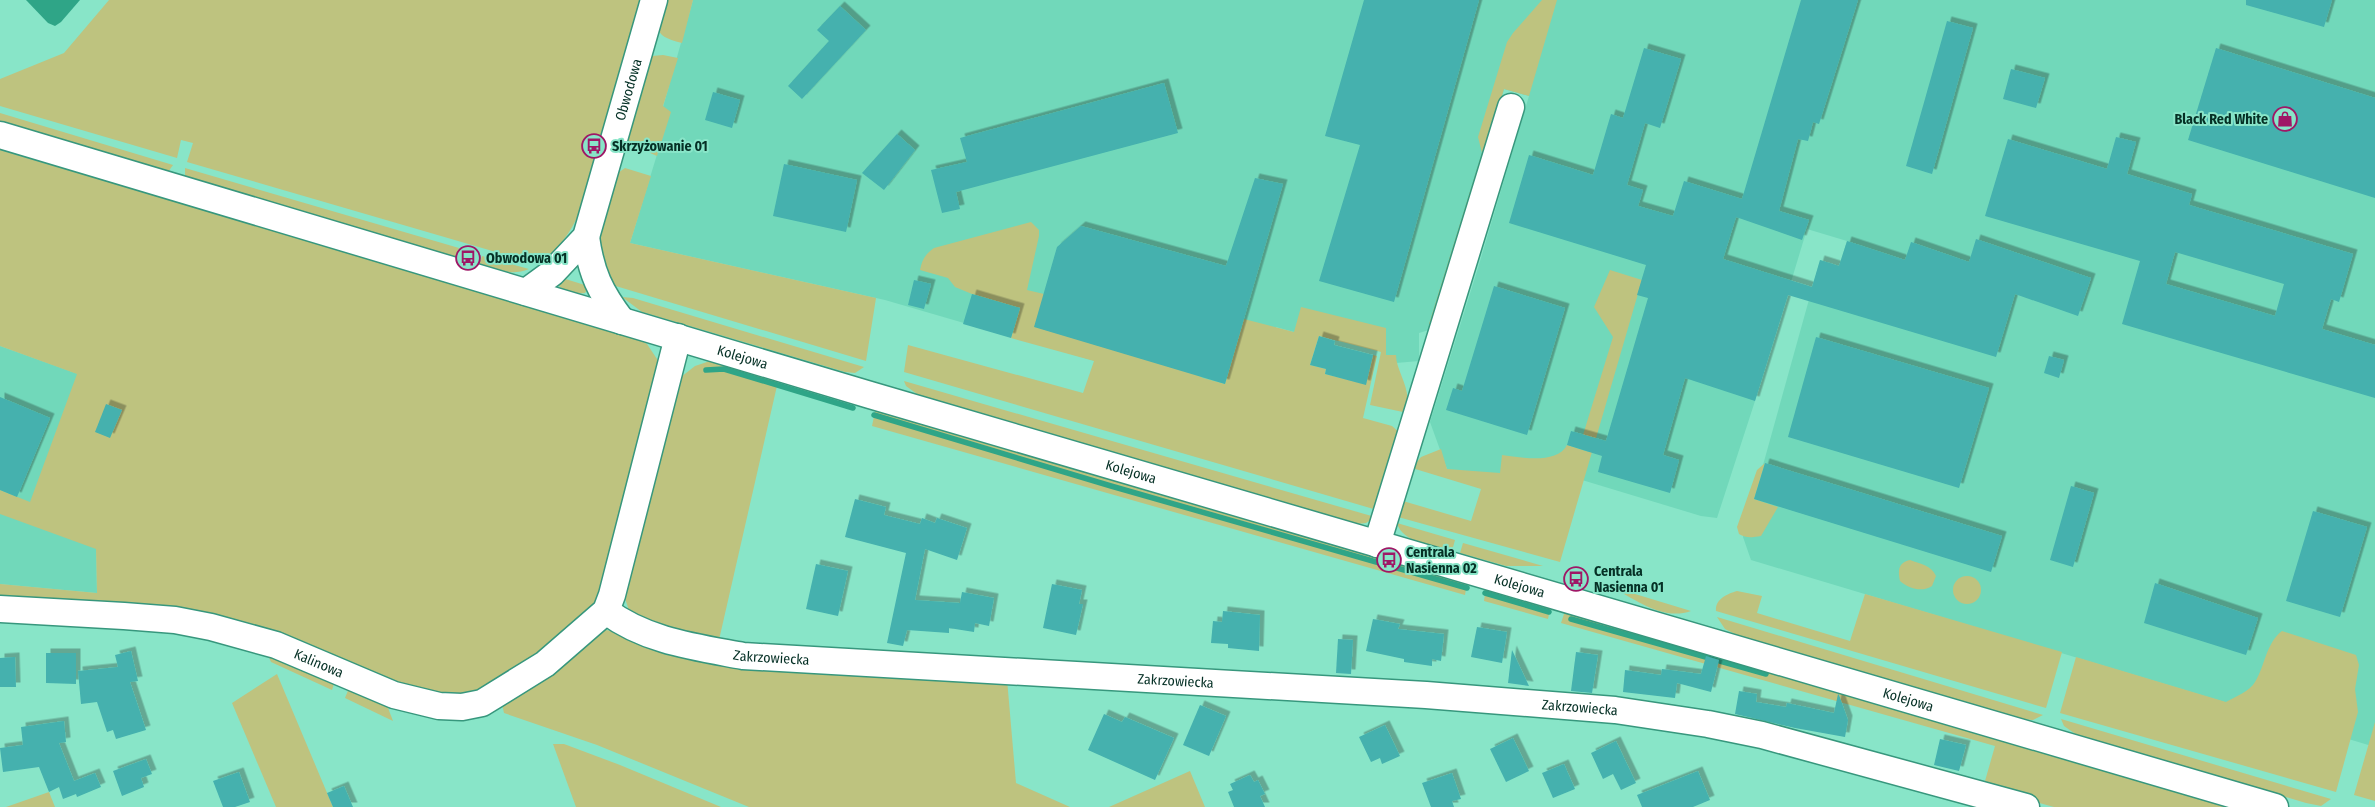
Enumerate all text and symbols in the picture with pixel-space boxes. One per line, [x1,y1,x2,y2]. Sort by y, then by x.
street label: Obwodowa [612,57,646,123]
shop icon: Black Red White [2272,106,2298,132]
place label: Black Red White [2174,111,2268,128]
bus stop icon: Skrzyżowanie 01 [581,133,607,159]
place label: Skrzyżowanie 01 [612,138,708,155]
bus stop icon: Obwodowa 01 [455,245,481,271]
place label: Obwodowa 01 [486,250,567,267]
street label: Kolejowa [715,342,770,373]
street label: Kolejowa [1104,457,1158,488]
place label: Centrala Nasienna 02 [1406,544,1477,577]
bus stop icon: Centrala Nasienna 02 [1376,547,1402,573]
place label: Centrala Nasienna 01 [1594,563,1664,596]
bus stop icon: Centrala Nasienna 01 [1563,566,1589,592]
street label: Kolejowa [1492,571,1547,601]
street label: Kalinowa [291,646,346,682]
street label: Zakrzowiecka [732,646,810,669]
street label: Zakrzowiecka [1137,671,1214,692]
street label: Kolejowa [1881,684,1936,715]
street label: Zakrzowiecka [1541,696,1619,719]

